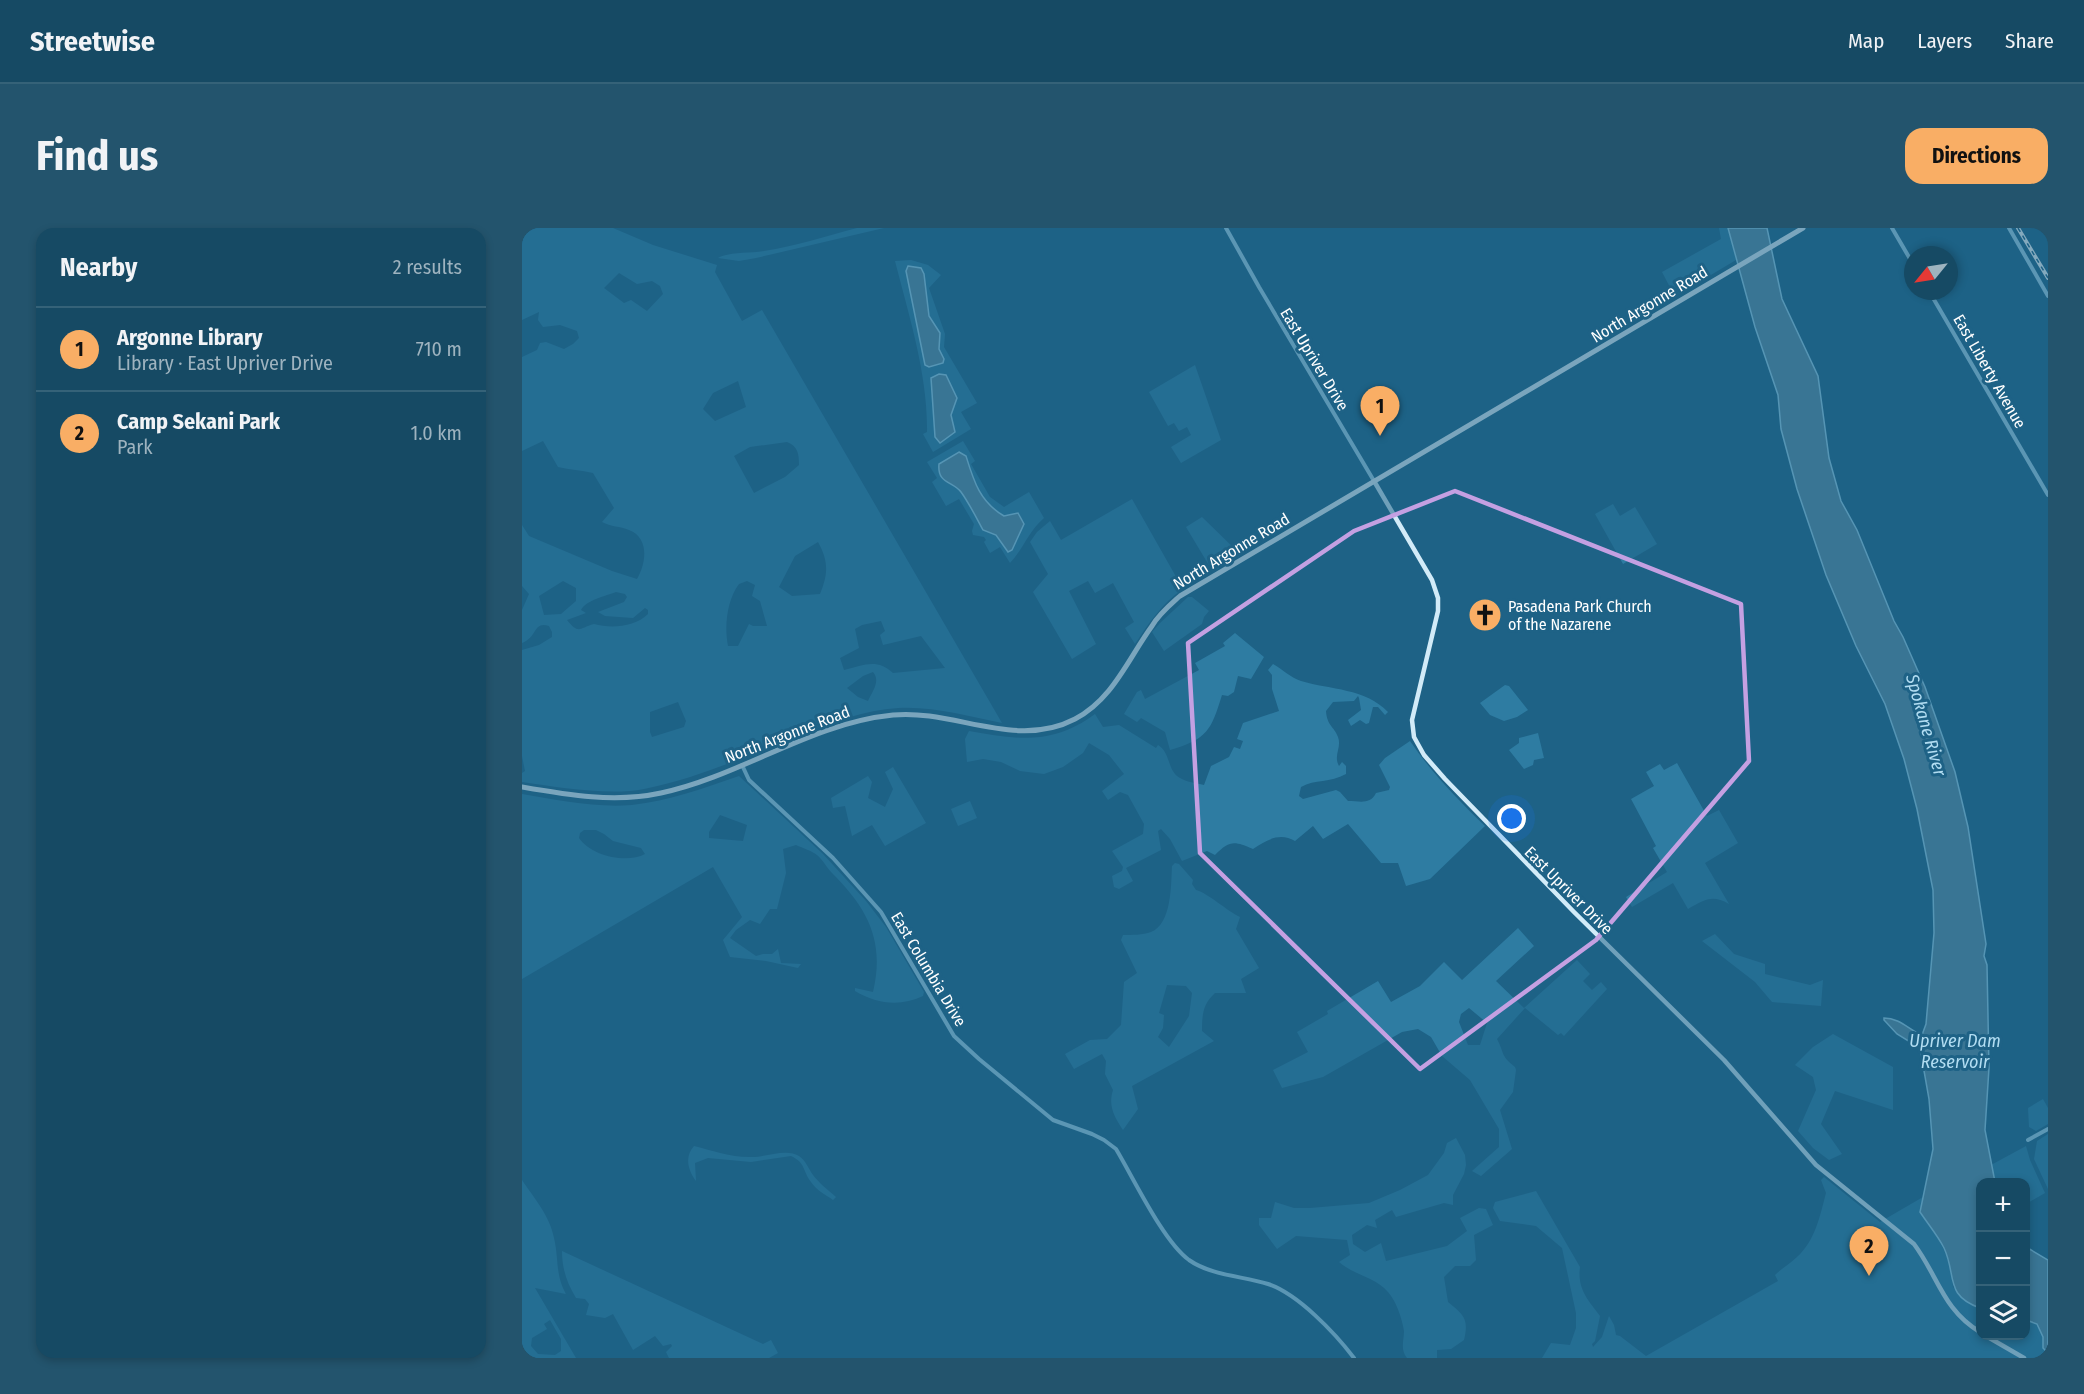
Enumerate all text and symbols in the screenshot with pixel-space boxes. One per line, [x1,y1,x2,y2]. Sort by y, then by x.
text: Streetwise [30,25,155,58]
text: Map [1848,28,1884,54]
text: Layers [1917,28,1972,54]
text: Share [2005,28,2054,54]
button: Directions [1905,128,2048,184]
text: Find us [36,131,158,181]
north arrow [1904,246,1958,300]
text: Nearby [60,252,137,283]
text: 2 results [393,255,462,279]
street label: North Argonne Road [1588,262,1711,347]
street label: East Upriver Drive [1276,304,1353,414]
street label: East Liberty Avenue [1949,311,2030,432]
text: Argonne Library [117,324,263,351]
text: 1 [75,337,84,361]
text: 710 m [416,337,462,361]
text: Library · East Upriver Drive [117,351,333,375]
pin: 1 [1360,386,1400,436]
text: Camp Sekani Park [117,408,280,435]
text: 2 [75,421,84,445]
text: 1.0 km [410,421,462,445]
text: Park [117,435,153,459]
street label: North Argonne Road [1170,509,1293,594]
church icon: Pasadena Park Church of the Nazarene [1467,597,1503,633]
place label: Pasadena Park Church of the Nazarene [1508,597,1652,634]
water label: Spokane River [1901,671,1951,779]
street label: North Argonne Road [722,702,852,767]
your location [1497,804,1526,833]
street label: East Upriver Drive [1521,842,1617,938]
street label: East Columbia Drive [887,909,970,1030]
water label: Upriver Dam Reservoir [1909,1030,2001,1073]
map controls [1976,1178,2030,1340]
button: + [1976,1178,2030,1232]
pin: 2 [1850,1226,1888,1276]
button: − [1976,1232,2030,1286]
button: layers [1976,1286,2030,1340]

